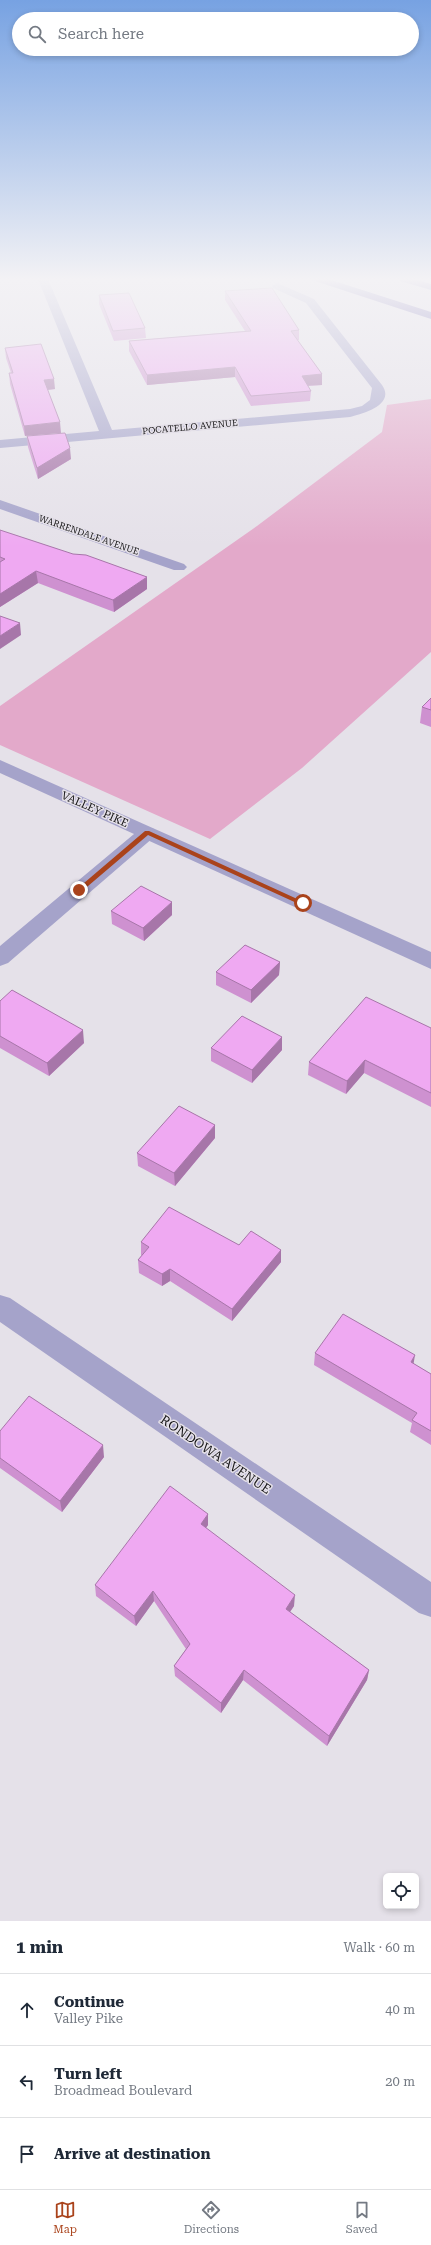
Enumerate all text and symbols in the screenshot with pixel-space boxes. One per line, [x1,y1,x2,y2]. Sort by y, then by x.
search box [12,12,419,56]
icon: search [26,23,48,45]
text: Search here [58,25,144,43]
street label: POCATELLO AVENUE [142,418,238,436]
street label: WARRENDALE AVENUE [38,513,141,557]
street label: VALLEY PIKE [59,789,130,830]
route end [70,881,88,899]
route start [294,894,312,912]
street label: RONDOWA AVENUE [158,1412,274,1497]
map controls [383,1873,419,1909]
button: locate [383,1873,419,1909]
text: 1 min [16,1937,63,1957]
text: Walk · 60 m [343,1940,415,1955]
text: Continue [54,1993,124,2011]
icon: ahead [16,1999,38,2021]
text: 40 m [385,2002,415,2017]
text: Valley Pike [54,2011,123,2026]
text: Turn left [54,2065,122,2083]
icon: left [16,2071,38,2093]
text: 20 m [385,2074,415,2089]
text: Broadmead Boulevard [54,2083,192,2098]
icon: arrive [16,2143,38,2165]
text: Arrive at destination [54,2145,210,2163]
tab: Map [53,2199,77,2236]
tab: Directions [184,2199,239,2236]
tab: Saved [346,2199,378,2236]

